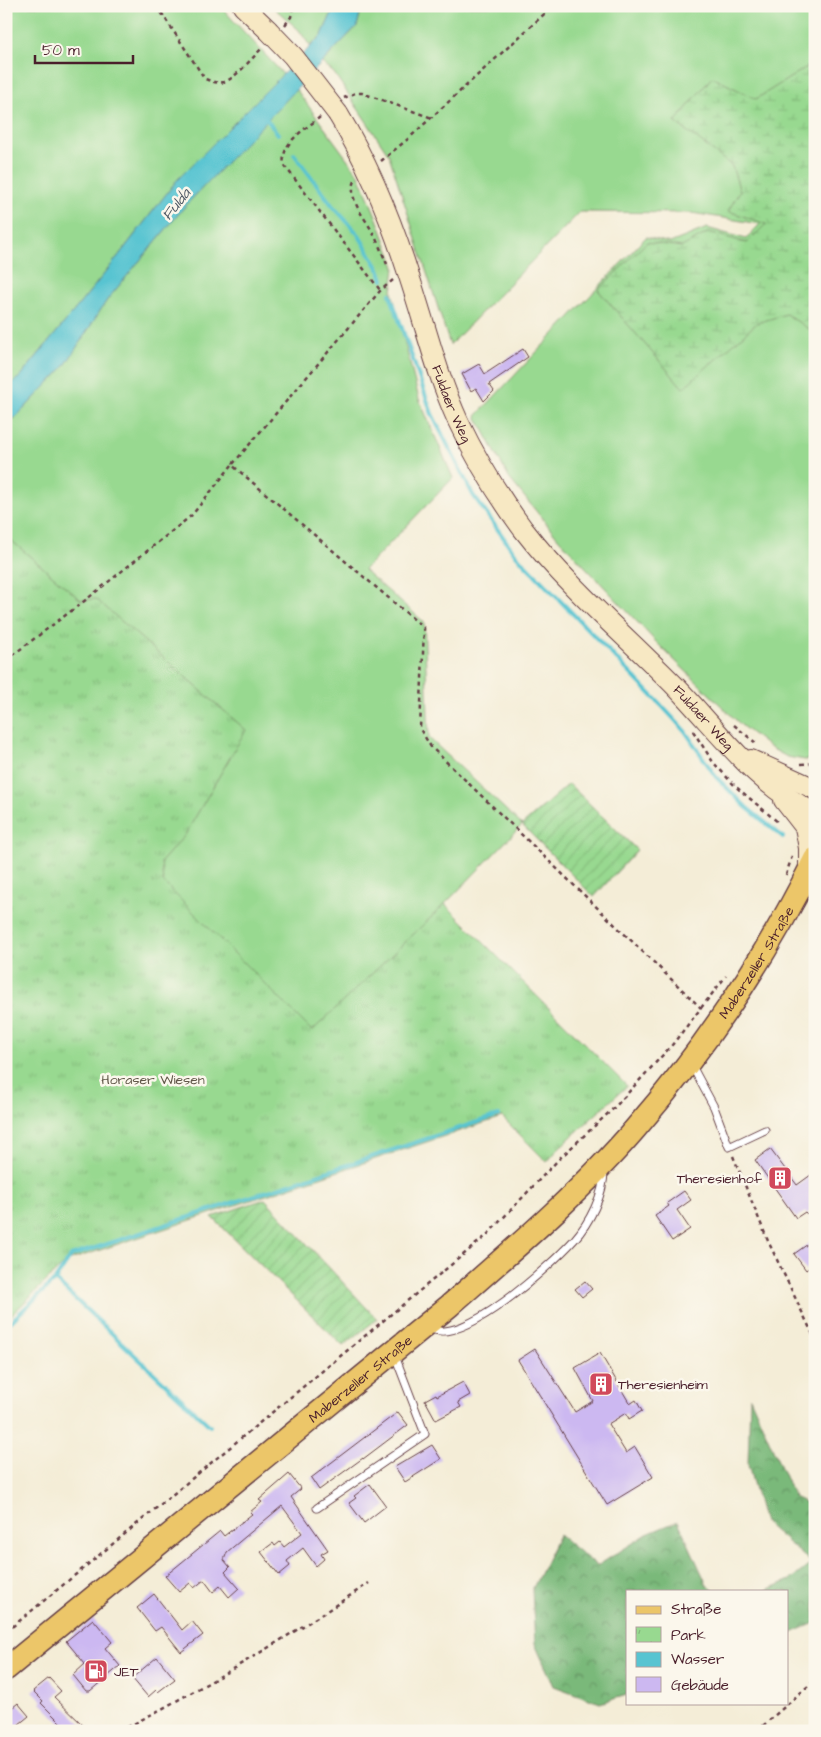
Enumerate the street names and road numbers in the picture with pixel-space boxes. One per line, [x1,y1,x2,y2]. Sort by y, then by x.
street label: Fuldaer Weg [426,363,476,446]
street label: Fuldaer Weg [668,681,738,755]
street label: Maberzeller Straße [714,903,800,1023]
street label: Maberzeller Straße [305,1331,417,1428]

